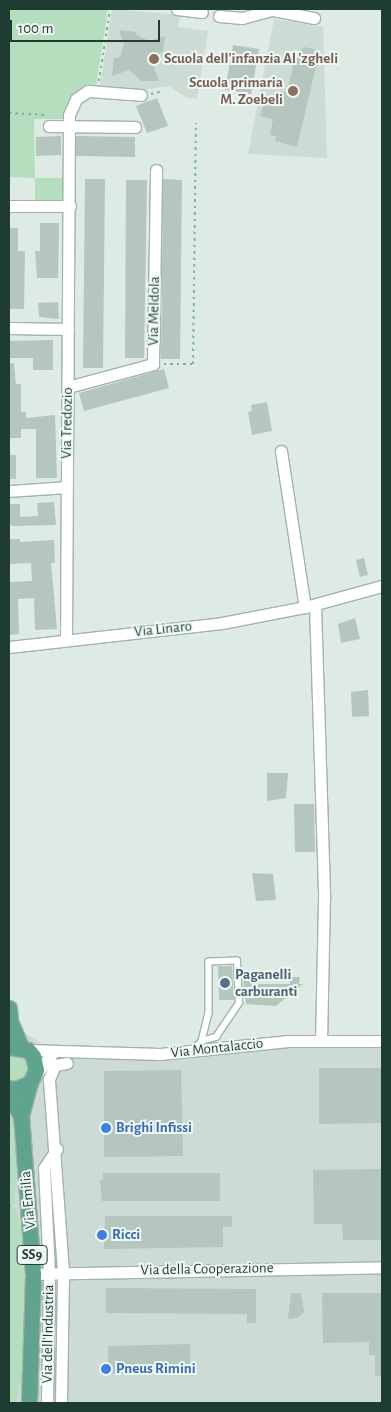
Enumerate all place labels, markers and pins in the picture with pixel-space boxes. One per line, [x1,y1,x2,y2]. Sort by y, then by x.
place label: Scuola dell'infanzia Al 'zgheli [164,50,338,68]
marker: Scuola dell'infanzia Al 'zgheli [148,53,160,65]
place label: Scuola primaria M. Zoebeli [189,73,283,108]
marker: Scuola primaria M. Zoebeli [287,85,299,97]
place label: Paganelli carburanti [235,965,298,1000]
marker: Paganelli carburanti [219,977,231,989]
place label: Brighi Infissi [116,1119,192,1137]
marker: Brighi Infissi [100,1122,112,1134]
place label: Ricci [112,1226,140,1244]
marker: Ricci [96,1229,108,1241]
place label: Pneus Rimini [116,1360,196,1378]
marker: Pneus Rimini [100,1363,112,1375]

